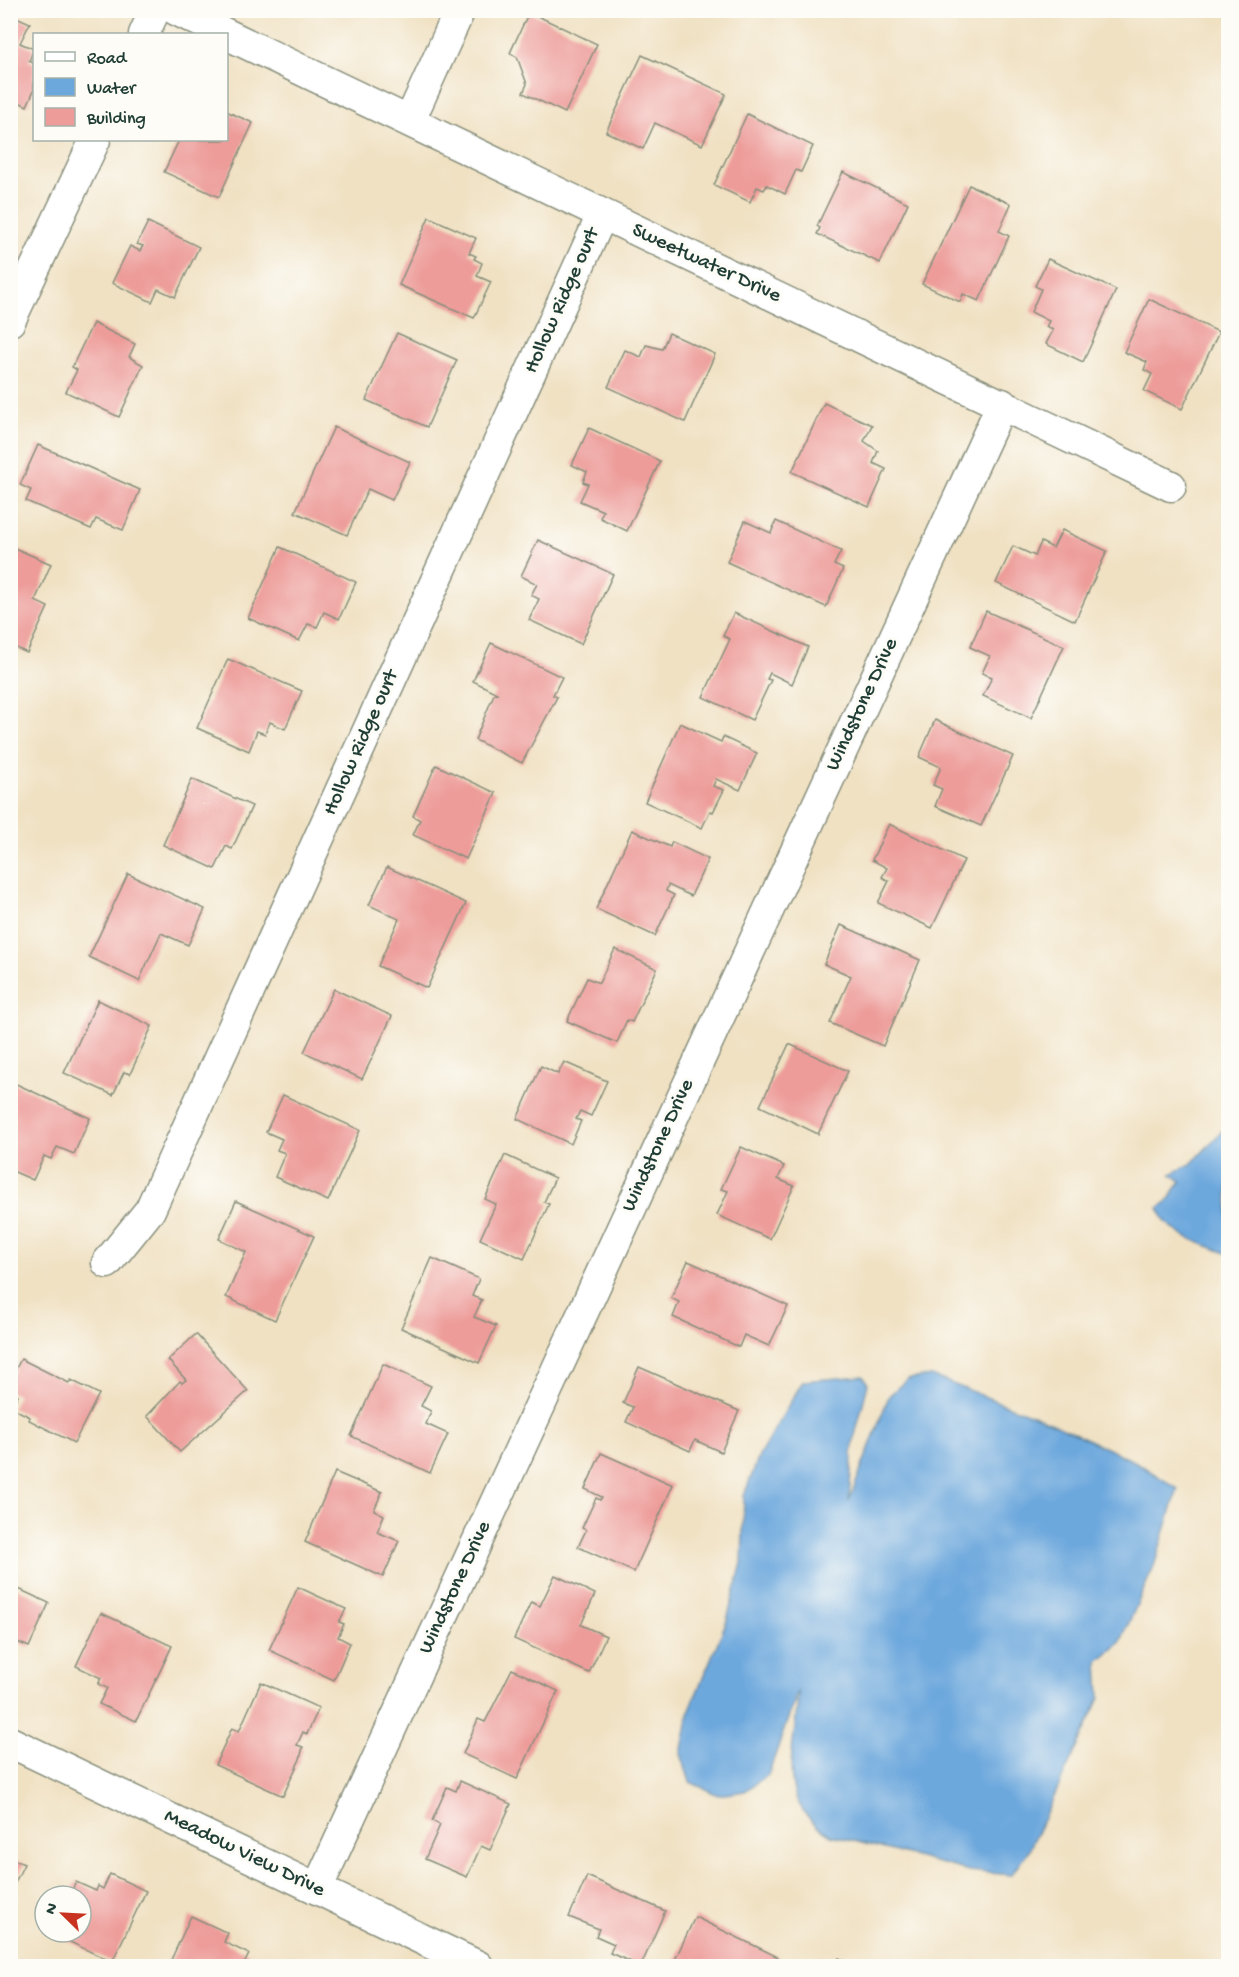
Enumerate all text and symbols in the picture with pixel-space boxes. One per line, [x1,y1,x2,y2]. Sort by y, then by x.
legend [33,33,228,141]
text: Road [87,49,128,70]
text: Water [87,79,137,100]
text: Building [86,109,146,130]
street label: Sweetwater Drive [627,218,786,310]
street label: Hollow Ridge ourt [520,222,607,378]
street label: Windstone Drive [821,634,905,775]
street label: Hollow Ridge ourt [319,664,406,820]
street label: Windstone Drive [617,1075,701,1216]
street label: Windstone Drive [414,1517,498,1658]
street label: Meadow View Drive [160,1804,329,1904]
north arrow [33,1884,93,1944]
text: N [42,1900,64,1918]

